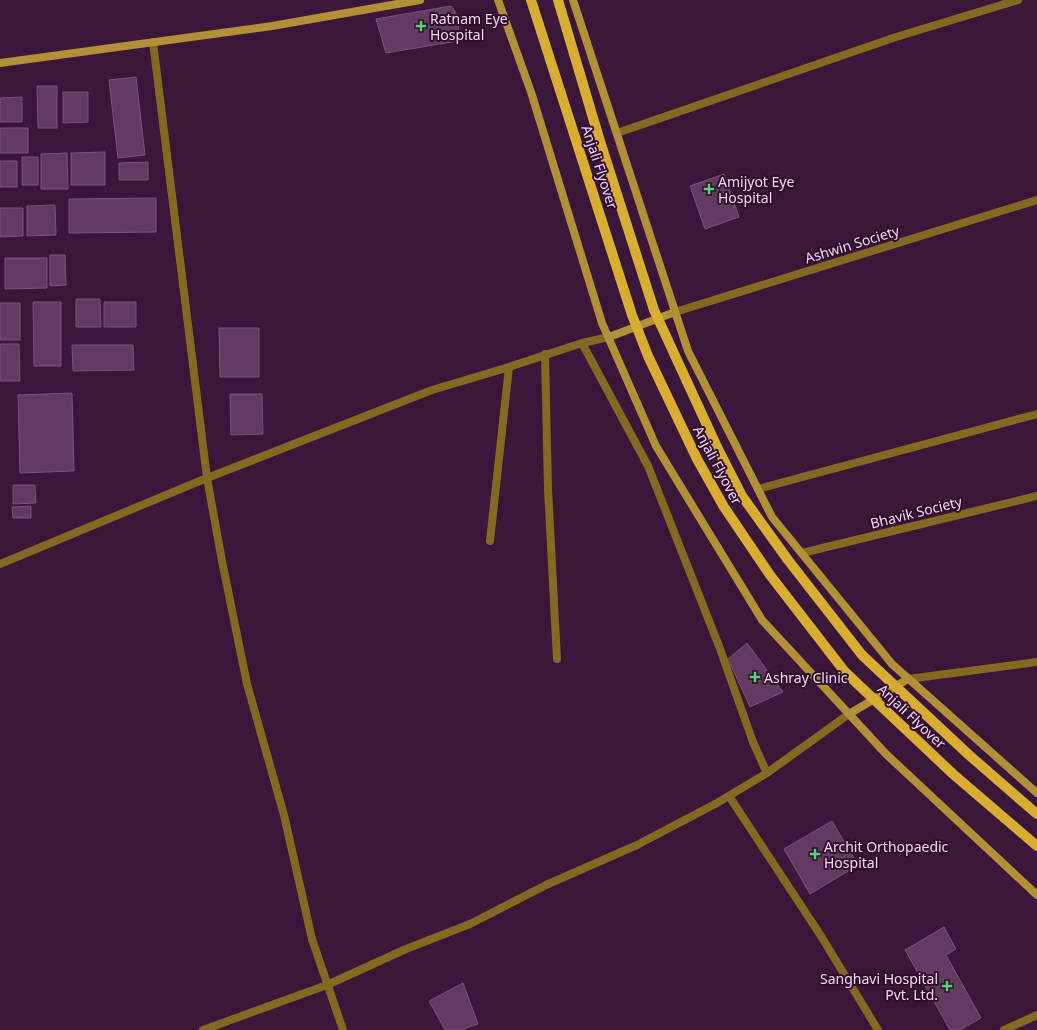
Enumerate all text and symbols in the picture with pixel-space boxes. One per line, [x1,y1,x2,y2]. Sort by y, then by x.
place label: Ratnam Eye Hospital [430,9,508,44]
marker: Ratnam Eye Hospital [415,20,427,32]
street label: Anjali Flyover [578,123,623,211]
place label: Amijyot Eye Hospital [718,172,794,207]
marker: Amijyot Eye Hospital [703,183,715,195]
street label: Ashwin Society [802,220,902,267]
street label: Anjali Flyover [689,422,747,508]
street label: Bhavik Society [868,491,965,533]
place label: Ashray Clinic [764,668,848,687]
marker: Ashray Clinic [749,671,761,683]
street label: Anjali Flyover [874,679,950,753]
place label: Archit Orthopaedic Hospital [824,837,949,872]
marker: Archit Orthopaedic Hospital [809,848,821,860]
place label: Sanghavi Hospital Pvt. Ltd. [820,969,938,1004]
marker: Sanghavi Hospital Pvt. Ltd. [941,980,953,992]

